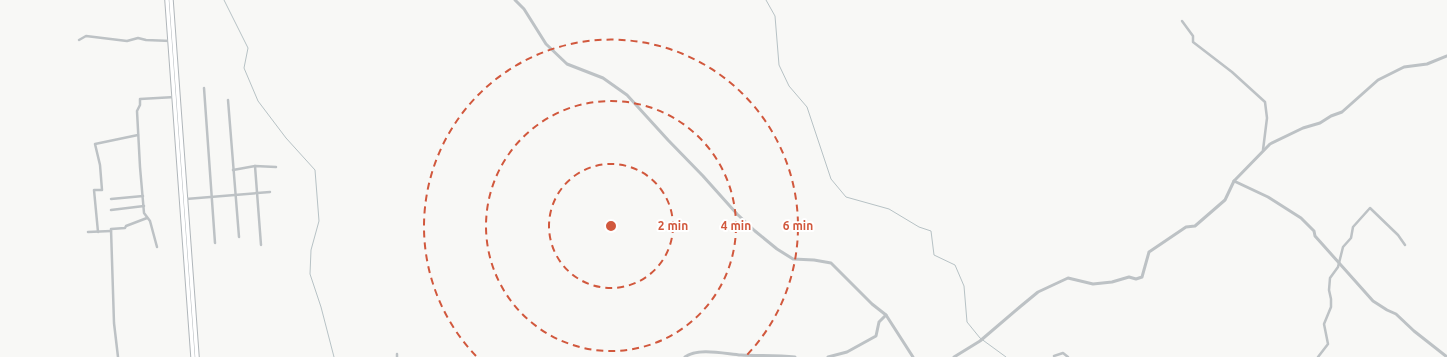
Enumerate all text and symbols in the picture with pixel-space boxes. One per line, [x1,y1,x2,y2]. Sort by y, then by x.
centre of rings [604,219,618,233]
text: 2 min [658,219,688,232]
text: 4 min [721,219,751,232]
text: 6 min [783,219,813,232]

